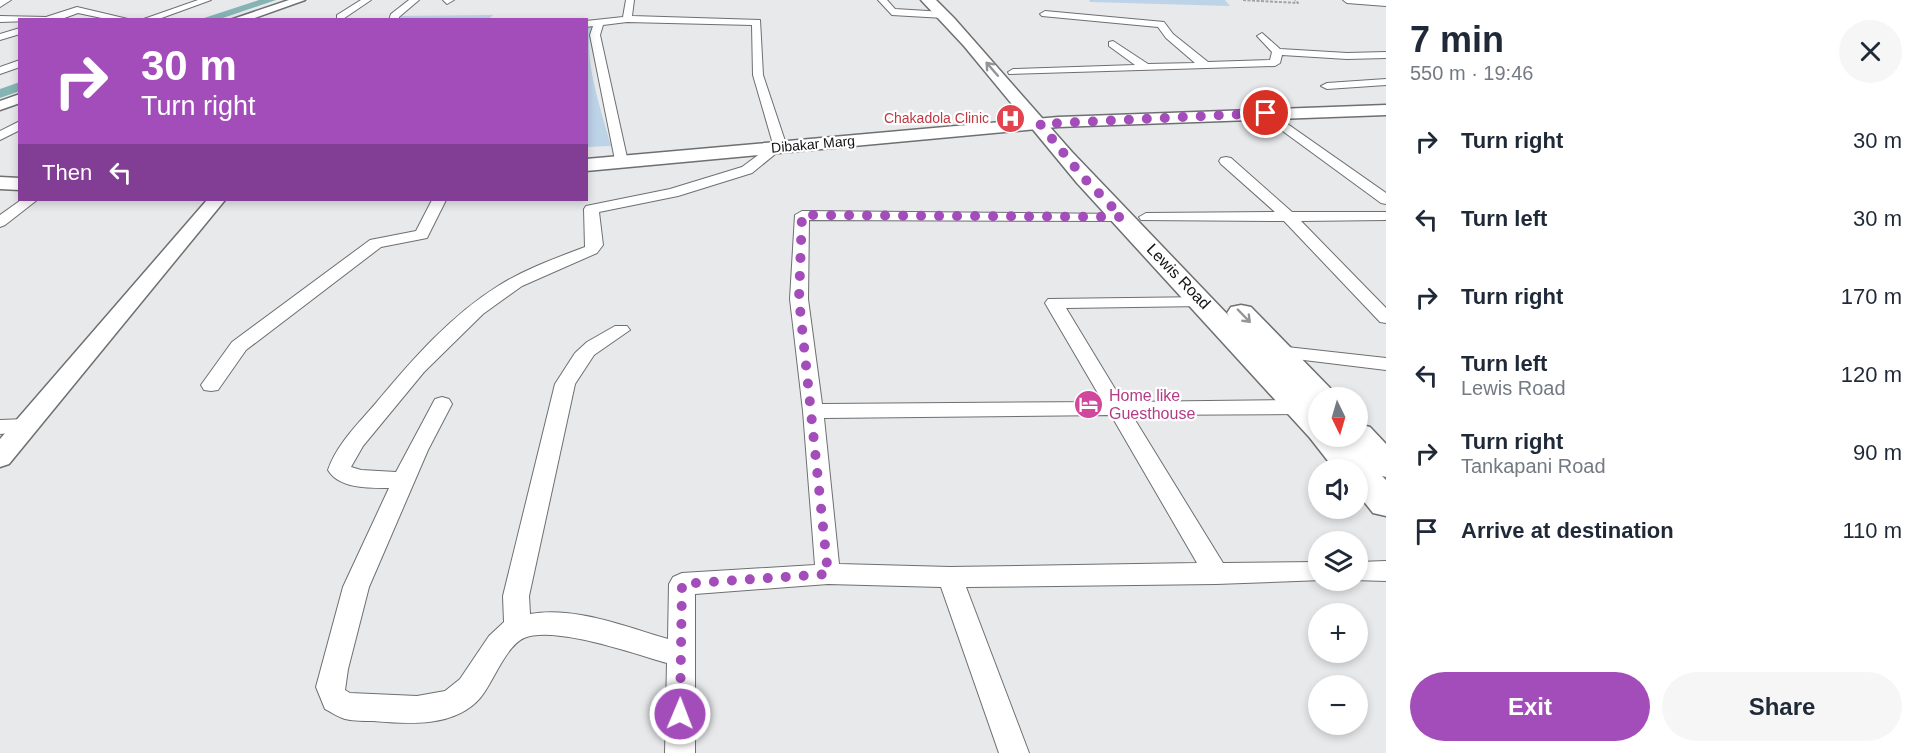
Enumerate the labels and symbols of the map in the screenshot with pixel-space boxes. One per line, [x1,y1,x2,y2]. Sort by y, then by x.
one-way arrow [985,61,998,77]
pin [1240,87,1291,138]
hospital icon: Chakadola Clinic [994,102,1026,134]
place label: Chakadola Clinic [884,110,989,126]
street label: Dibakar Marg [770,132,856,156]
street label: Lewis Road [1143,240,1214,312]
one-way arrow [1237,308,1251,323]
place label: Home like Guesthouse [1109,387,1195,422]
north arrow [1308,387,1368,447]
hotel icon: Home like Guesthouse [1072,388,1104,420]
position arrow [648,682,712,746]

